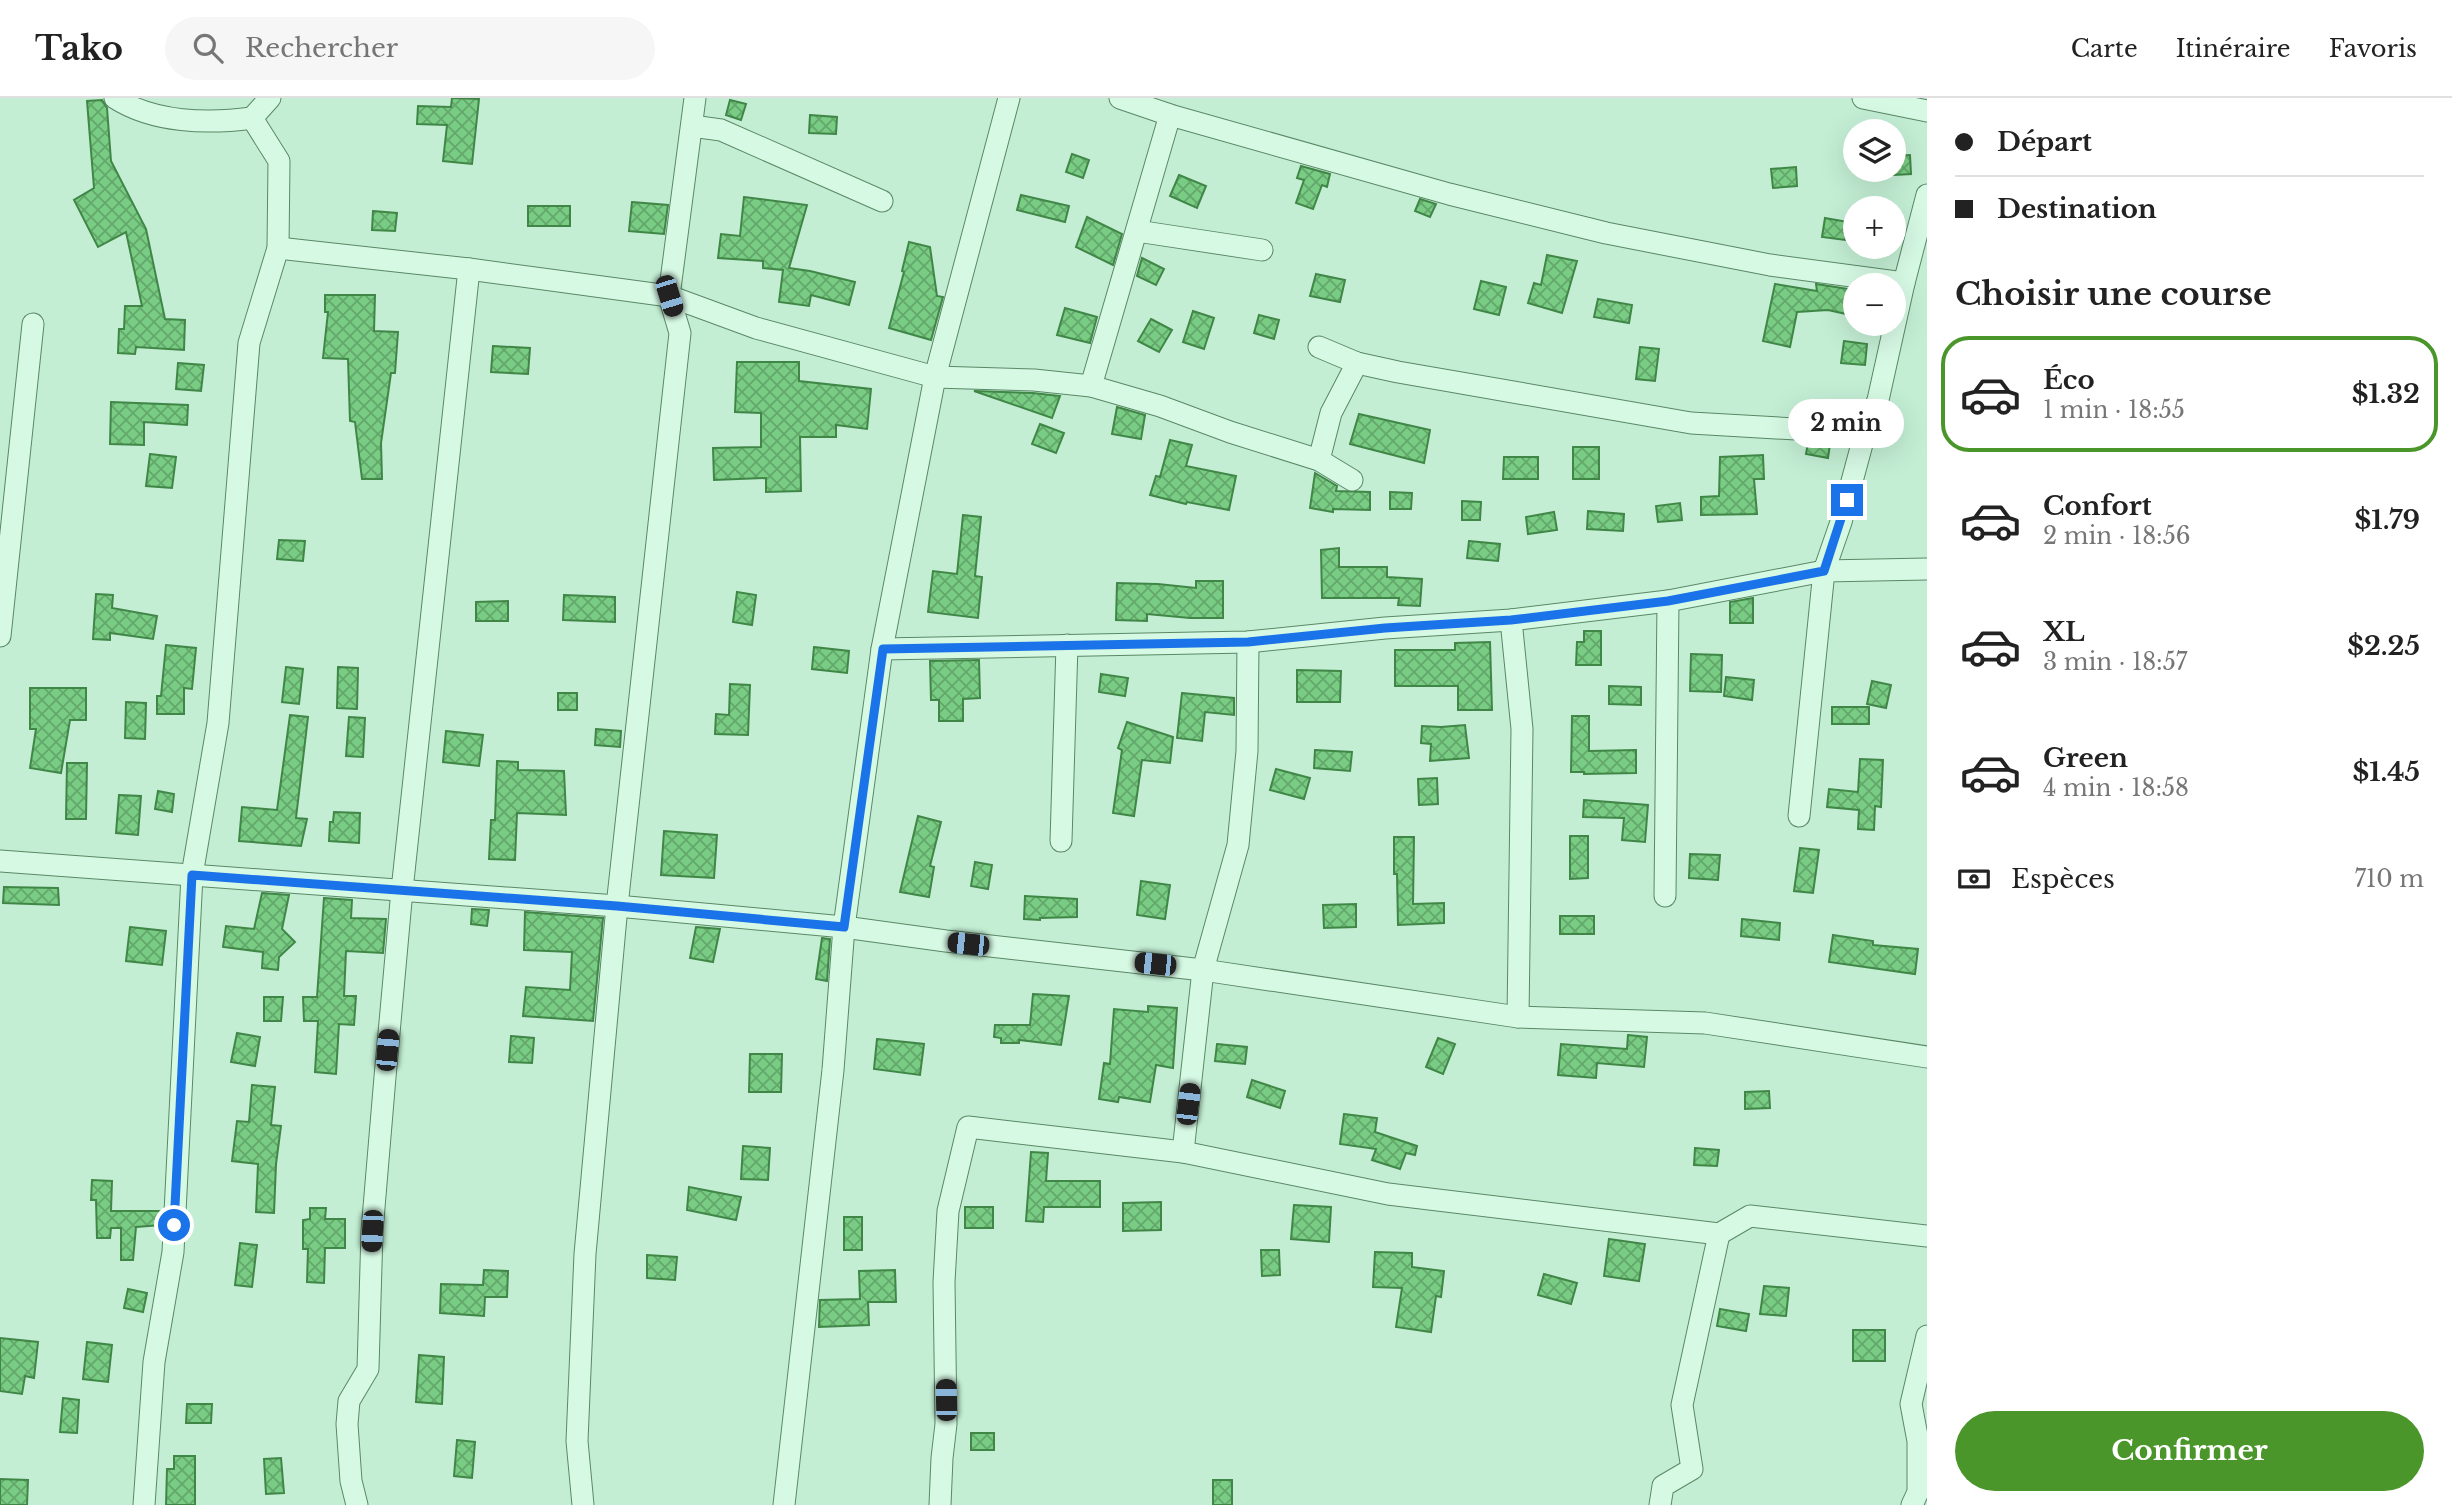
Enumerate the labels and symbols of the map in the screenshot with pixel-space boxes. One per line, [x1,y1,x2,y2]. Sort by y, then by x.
car [653,273,686,319]
callout: 2 min [1789,398,1905,448]
route end [1831,484,1863,516]
car [947,931,990,957]
car [1134,951,1177,977]
car [375,1028,400,1072]
car [1176,1082,1201,1126]
route start [158,1209,190,1241]
car [361,1209,384,1253]
car [936,1379,957,1421]

